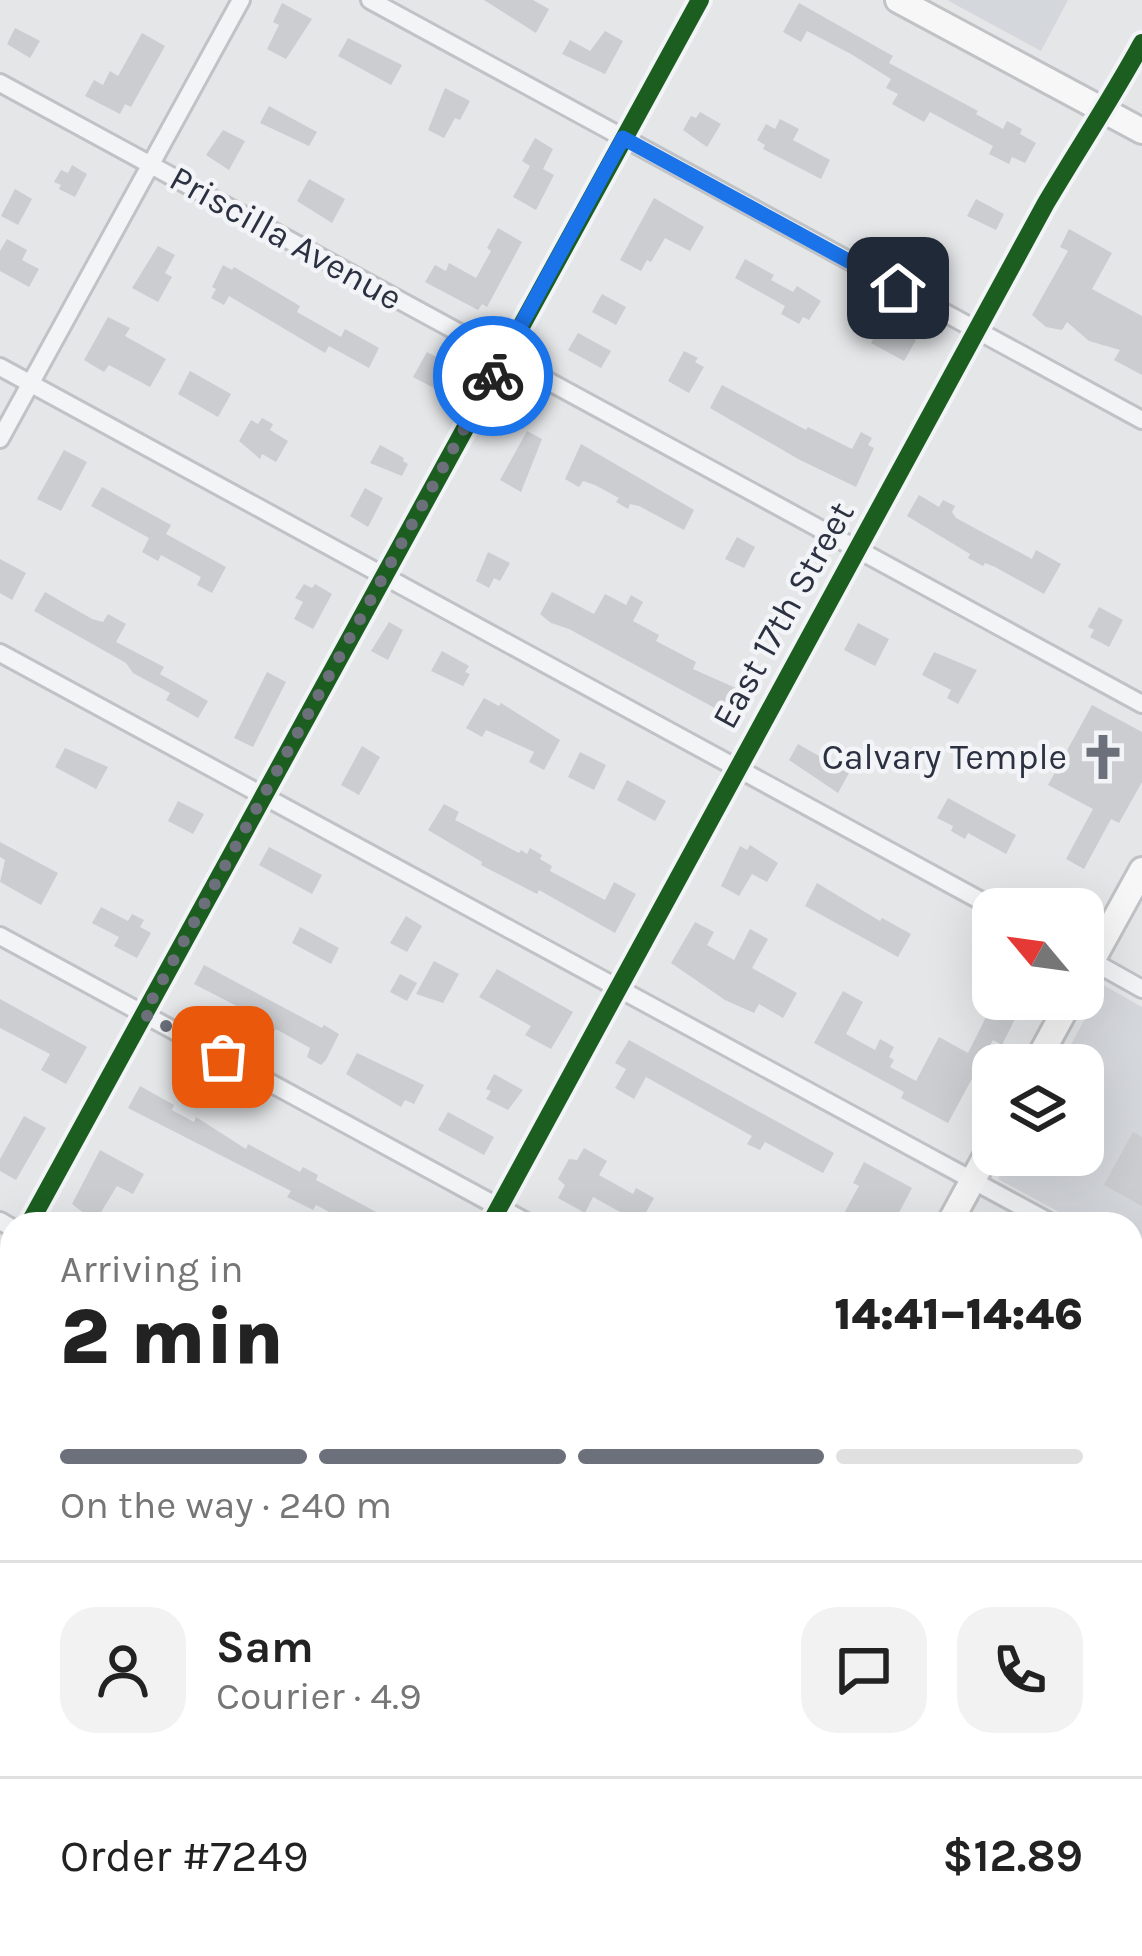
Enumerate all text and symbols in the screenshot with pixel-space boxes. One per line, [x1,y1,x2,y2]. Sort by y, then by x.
street label: Priscilla Avenue [163,157,409,319]
pin [847,237,949,339]
icon: home [865,255,931,321]
courier [433,316,553,436]
icon: bike [460,343,526,409]
street label: East 17th Street [703,494,863,736]
church icon: Calvary Temple [1078,732,1128,782]
place label: Calvary Temple [822,736,1067,778]
north arrow [972,888,1104,1020]
map controls [972,888,1104,1176]
pin [172,1006,274,1108]
icon: bag [190,1024,256,1090]
button: layers [972,1044,1104,1176]
text: Arriving in [60,1246,243,1292]
text: 14:41–14:46 [834,1288,1083,1340]
text: 2 min [60,1291,284,1383]
text: On the way · 240 m [60,1482,392,1528]
button: person [60,1607,186,1733]
button: chat [801,1607,927,1733]
button: phone [957,1607,1083,1733]
text: Sam [216,1621,314,1673]
text: Courier · 4.9 [216,1673,422,1719]
text: Order #7249 [60,1830,309,1882]
text: $12.89 [943,1830,1083,1882]

